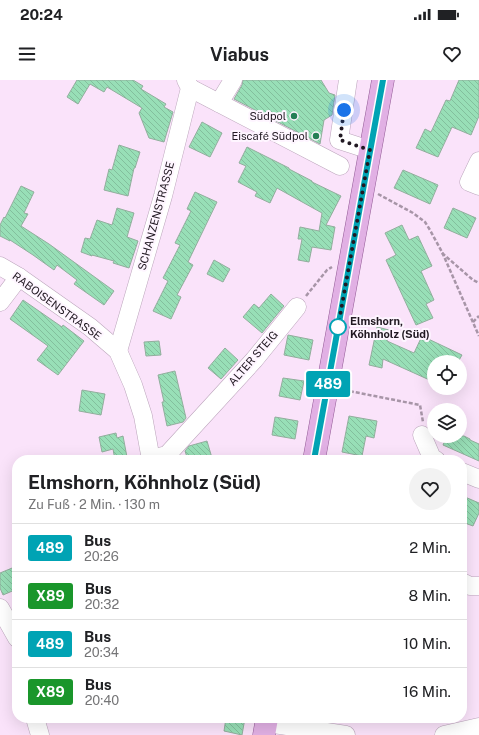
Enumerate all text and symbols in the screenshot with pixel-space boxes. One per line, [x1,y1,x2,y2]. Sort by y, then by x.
text: 20:24 [20,6,63,23]
icon: menu [16,43,38,65]
icon: heart [441,43,463,65]
text: Viabus [210,44,269,65]
your location [334,100,354,120]
place label: Südpol [250,110,286,122]
marker: Südpol [289,111,299,121]
place label: Eiscafé Südpol [232,130,308,142]
marker: Eiscafé Südpol [311,131,321,141]
street label: SCHANZENSTRASSE [136,160,176,272]
street label: RABOISENSTRASSE [10,270,104,342]
place label: Elmshorn, Köhnholz (Süd) [350,315,430,340]
marker: Elmshorn, Köhnholz (Süd) [329,318,347,336]
street label: ALTER STEIG [226,328,280,388]
map controls [427,355,467,443]
button: locate [427,355,467,395]
line badge: 489 [305,371,351,397]
text: 489 [314,376,342,392]
button: layers [427,403,467,443]
button: heart [409,468,451,510]
text: Elmshorn, Köhnholz (Süd) [28,471,261,493]
text: Zu Fuß · 2 Min. · 130 m [28,497,160,512]
text: Bus [84,532,111,549]
text: 2 Min. [409,539,451,556]
text: 489 [36,540,64,556]
text: 20:26 [84,549,119,564]
text: Bus [85,580,112,597]
text: 8 Min. [409,587,451,604]
text: X89 [36,588,65,604]
text: 20:32 [85,597,119,612]
text: Bus [84,628,111,645]
text: 10 Min. [403,635,451,652]
text: 489 [36,636,64,652]
text: 20:34 [84,645,119,660]
text: Bus [85,676,112,693]
text: 16 Min. [403,683,451,700]
text: X89 [36,684,65,700]
text: 20:40 [85,693,119,708]

